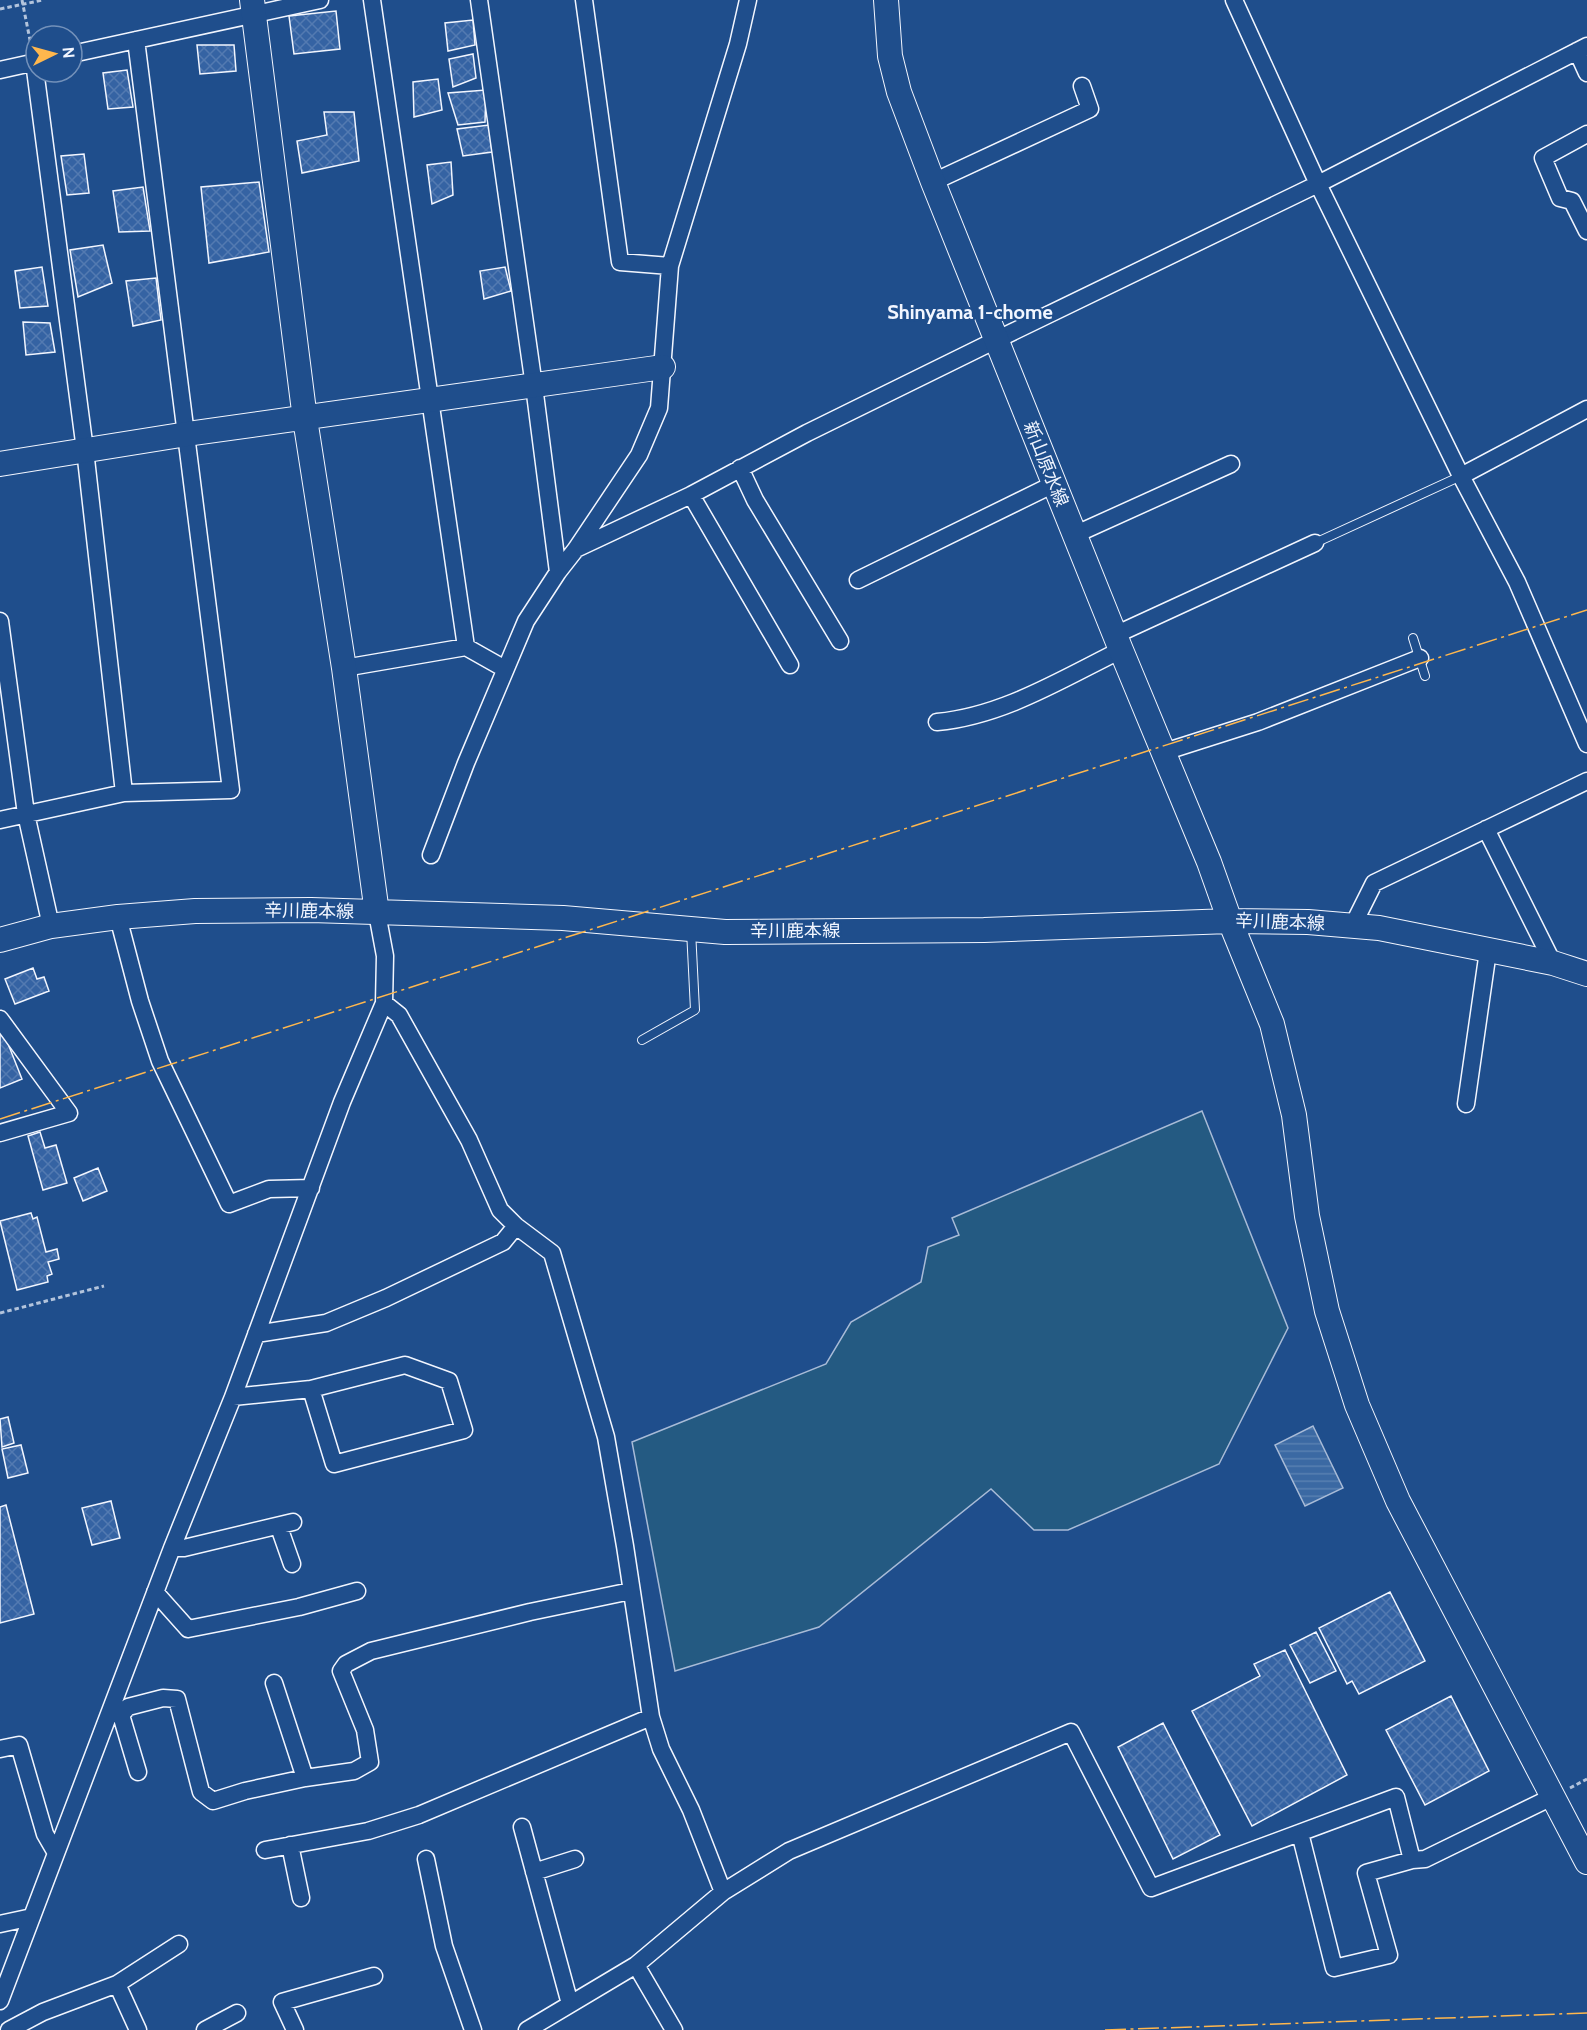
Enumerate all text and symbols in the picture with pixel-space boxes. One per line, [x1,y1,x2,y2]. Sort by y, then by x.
north arrow [24,24,84,84]
text: N [58,46,78,59]
district label: Shinyama 1-chome [887,300,1053,324]
street label: 新山原水線 [1019,418,1073,510]
street label: 辛川鹿本線 [264,899,354,923]
street label: 辛川鹿本線 [1235,909,1325,935]
street label: 辛川鹿本線 [750,920,840,942]

